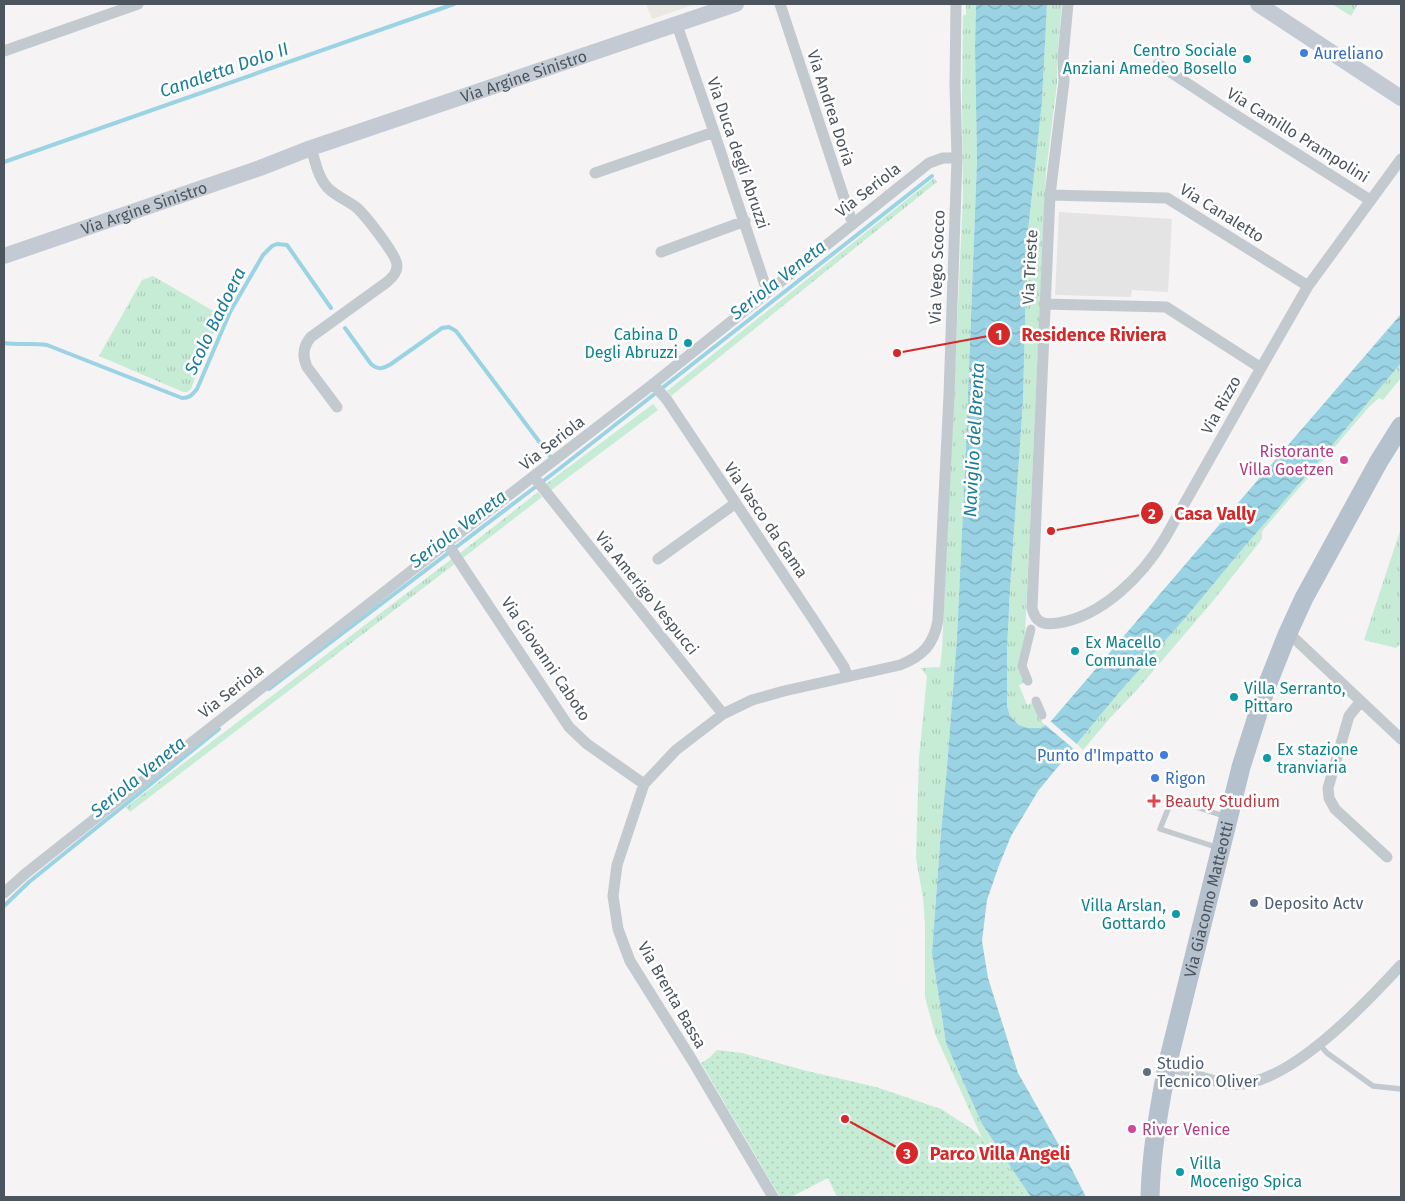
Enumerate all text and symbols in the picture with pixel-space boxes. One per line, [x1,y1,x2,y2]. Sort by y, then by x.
water label: Canaletta Dolo II [157,38,291,102]
place label: Centro Sociale Anziani Amedeo Bosello [1063,41,1237,78]
place label: Aureliano [1314,44,1384,63]
street label: Via Argine Sinistro [458,46,589,106]
marker: Aureliano [1298,47,1310,59]
street label: Via Andrea Doria [803,48,859,168]
marker: Centro Sociale Anziani Amedeo Bosello [1241,53,1253,65]
street label: Via Duca degli Abruzzi [703,75,773,231]
street label: Via Camillo Prampolini [1223,84,1373,186]
street label: Via Seriola [832,159,904,221]
street label: Via Argine Sinistro [78,177,210,238]
street label: Via Canaletto [1176,180,1268,246]
street label: Via Vego Scocco [926,209,948,325]
street label: Via Trieste [1019,229,1041,305]
water label: Seriola Veneta [725,236,831,325]
water label: Scolo Badoera [179,264,250,379]
callout: Residence Riviera [986,318,1176,351]
text: Residence Riviera [1021,324,1167,346]
place label: Cabina D Degli Abruzzi [585,325,678,362]
text: 1 [996,326,1002,344]
marker: Cabina D Degli Abruzzi [682,337,694,349]
water label: Naviglio del Brenta [959,362,989,518]
street label: Via Rizzo [1197,373,1245,437]
street label: Via Seriola [516,412,588,474]
place label: Ristorante Villa Goetzen [1239,442,1334,479]
marker: Ristorante Villa Goetzen [1338,454,1350,466]
street label: Via Vasco da Gama [720,459,812,581]
water label: Seriola Veneta [404,485,511,573]
callout: Casa Vally [1139,497,1266,530]
text: Casa Vally [1174,503,1256,525]
text: 2 [1148,505,1156,523]
street label: Via Amerigo Vespucci [591,527,703,659]
street label: Via Giovanni Caboto [497,593,595,725]
place label: Ex Macello Comunale [1085,633,1161,670]
marker: Ex Macello Comunale [1069,645,1081,657]
street label: Via Seriola [195,660,267,722]
place label: Villa Serranto, Pittaro [1244,679,1346,716]
marker: Villa Serranto, Pittaro [1228,691,1240,703]
water label: Seriola Veneta [85,732,190,823]
place label: Ex stazione tranviaria [1277,740,1358,777]
place label: Punto d'Impatto [1037,746,1154,765]
marker: Punto d'Impatto [1158,749,1170,761]
marker: Ex stazione tranviaria [1261,752,1273,764]
place label: Rigon [1165,769,1206,788]
marker: Rigon [1149,772,1161,784]
place label: Beauty Studium [1165,792,1280,811]
marker: Beauty Studium [1147,794,1161,808]
street label: Via Giacomo Matteotti [1180,819,1237,979]
place label: Deposito Actv [1264,894,1363,913]
place label: Villa Arslan, Gottardo [1081,896,1166,933]
marker: Deposito Actv [1248,897,1260,909]
marker: Villa Arslan, Gottardo [1170,908,1182,920]
street label: Via Brenta Bassa [634,938,710,1052]
place label: Studio Tecnico Oliver [1157,1054,1259,1091]
marker: Studio Tecnico Oliver [1141,1066,1153,1078]
place label: River Venice [1142,1120,1230,1139]
marker: River Venice [1126,1123,1138,1135]
callout: Parco Villa Angeli [895,1137,1080,1170]
text: Parco Villa Angeli [930,1143,1070,1165]
text: 3 [902,1145,911,1163]
place label: Villa Mocenigo Spica [1190,1154,1302,1191]
marker: Villa Mocenigo Spica [1174,1166,1186,1178]

